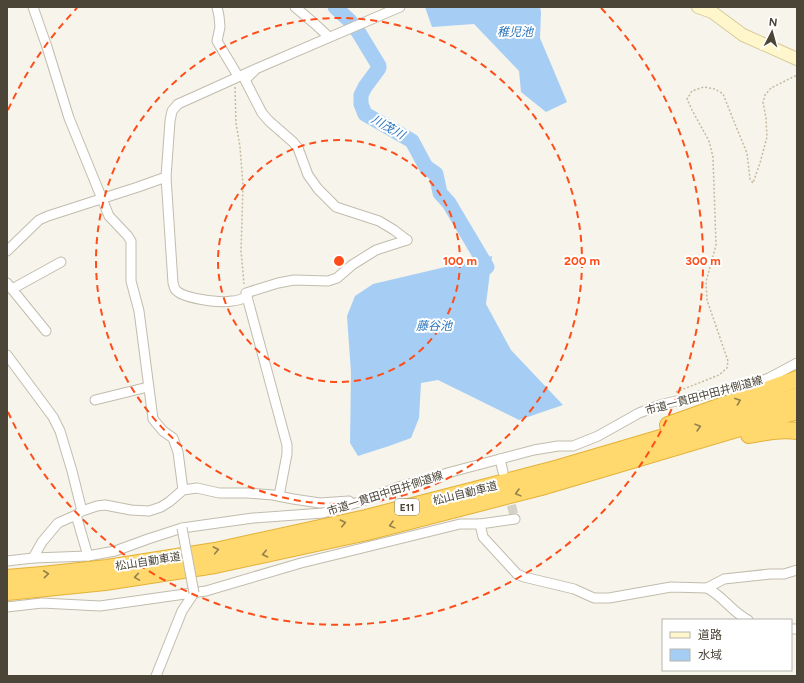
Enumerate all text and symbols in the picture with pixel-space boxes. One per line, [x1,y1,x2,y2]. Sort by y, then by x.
north arrow [752,12,792,52]
text: N [768,16,778,29]
water label: 稚児池 [497,25,534,39]
water label: 川茂川 [369,112,409,143]
centre of rings [332,254,346,268]
text: 100 m [443,254,477,268]
text: 200 m [564,254,600,268]
text: 300 m [685,254,721,268]
water label: 藤谷池 [416,319,453,333]
street label: 市道一貫田中田井側道線 [644,374,764,417]
one-way arrow [734,397,741,405]
one-way arrow [695,423,702,432]
street label: 市道一貫田中田井側道線 [326,469,445,518]
street label: 松山自動車道 [432,479,499,508]
one-way arrow [514,488,521,496]
road number: E11 [395,499,419,515]
one-way arrow [340,519,346,527]
one-way arrow [389,521,395,529]
one-way arrow [213,547,219,555]
one-way arrow [262,549,268,557]
street label: 松山自動車道 [114,550,182,573]
one-way arrow [43,570,49,579]
one-way arrow [134,572,140,581]
legend [662,619,792,671]
text: 道路 [698,628,722,642]
text: 水域 [698,648,722,662]

